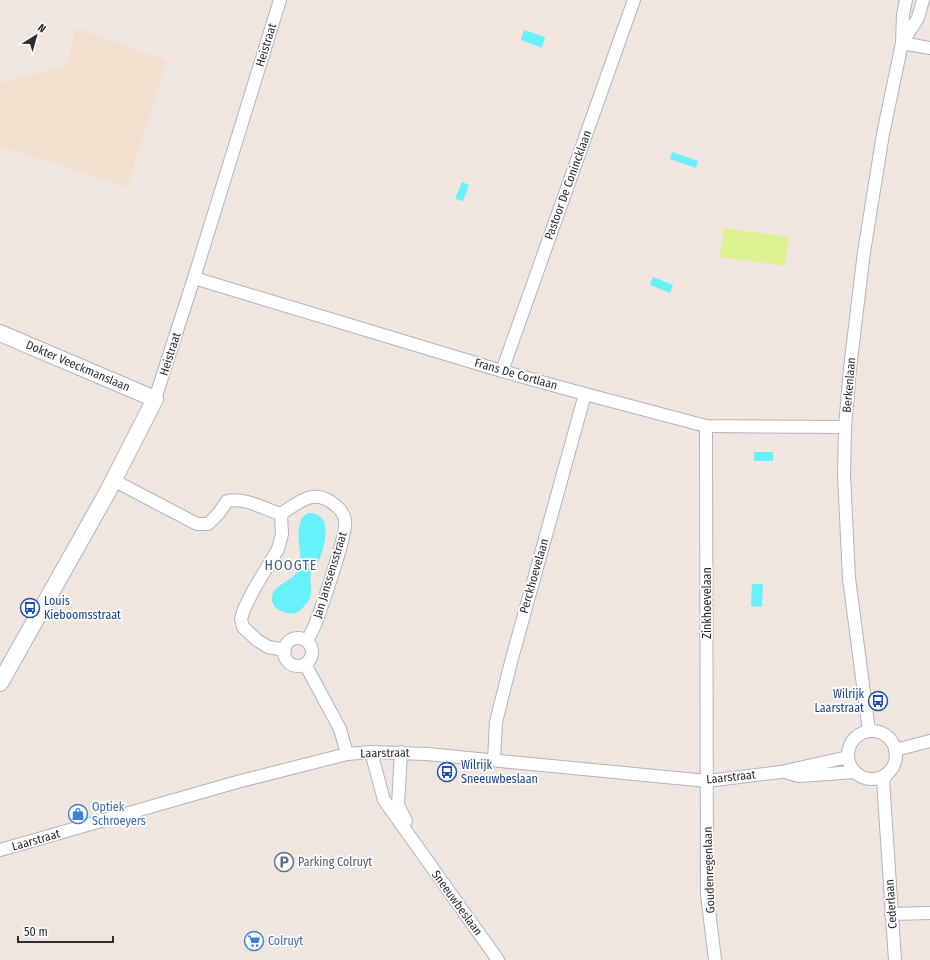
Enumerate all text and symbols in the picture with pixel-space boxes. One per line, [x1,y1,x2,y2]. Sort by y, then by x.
north arrow [16,16,56,56]
text: N [35,21,48,36]
street label: Heistraat [253,22,279,68]
street label: Pastoor De Conincklaan [542,128,594,242]
street label: Heistraat [156,331,184,377]
street label: Dokter Veeckmanslaan [24,338,132,394]
street label: Frans De Cortlaan [473,355,559,393]
street label: Berkenlaan [840,357,858,413]
street label: Jan Janssensstraat [310,530,350,620]
street label: Perckhoevelaan [517,537,551,615]
district label: HOOGTE [265,557,317,574]
street label: Zinkhoevelaan [700,567,714,639]
place label: Louis Kieboomsstraat [44,594,121,622]
bus stop icon: Louis Kieboomsstraat [19,597,41,619]
place label: Wilrijk Laarstraat [815,687,864,715]
bus stop icon: Wilrijk Laarstraat [867,690,889,712]
street label: Laarstraat [360,746,410,760]
place label: Wilrijk Sneeuwbeslaan [461,758,538,786]
bus stop icon: Wilrijk Sneeuwbeslaan [436,761,458,783]
street label: Laarstraat [706,767,756,787]
place label: Optiek Schroeyers [92,800,146,828]
shop icon: Optiek Schroeyers [67,803,89,825]
street label: Laarstraat [10,826,62,854]
street label: Goudenregenlaan [700,826,718,914]
parking icon: Parking Colruyt [273,851,295,873]
place label: Parking Colruyt [298,855,372,869]
street label: Sneeuwbeslaan [429,868,485,938]
street label: Cederlaan [882,879,900,929]
scale bar [18,918,113,944]
text: 50 m [24,925,48,939]
supermarket icon: Colruyt [243,930,265,952]
place label: Colruyt [268,934,303,948]

